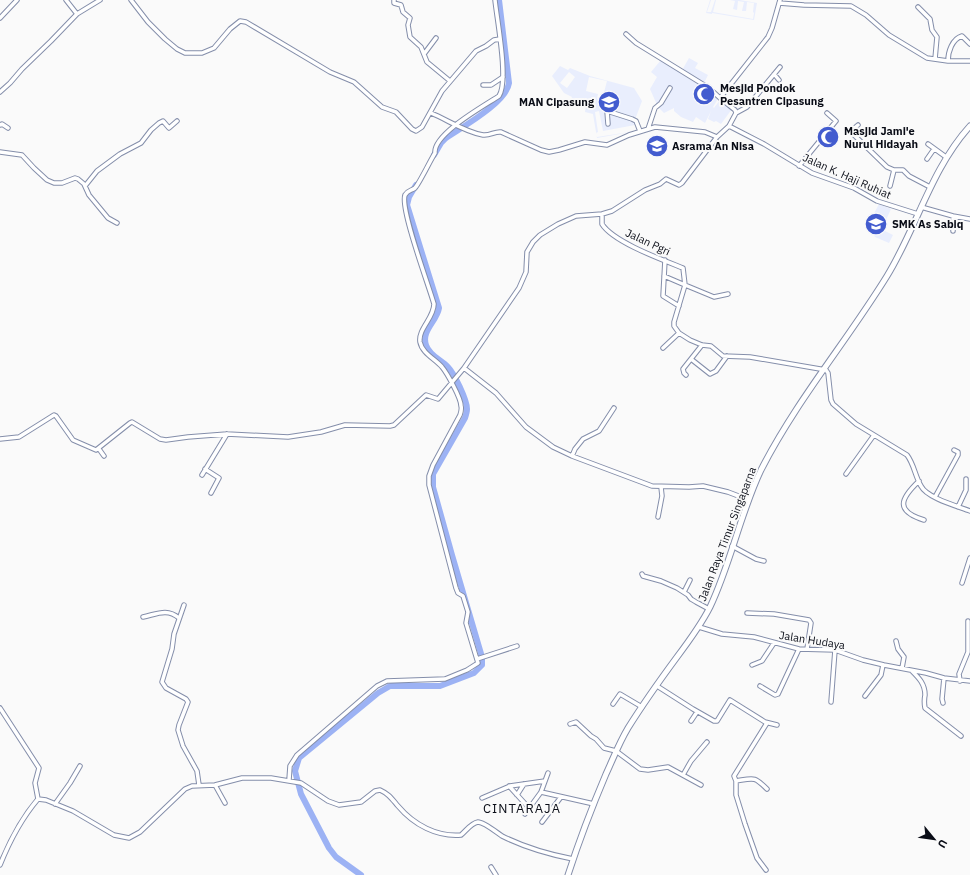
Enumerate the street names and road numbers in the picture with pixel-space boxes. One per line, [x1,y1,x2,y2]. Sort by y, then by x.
street label: Jalan K. Haji Ruhiat [800,150,894,202]
street label: Jalan Pgri [623,225,673,259]
street label: Jalan Raya Timur Singaparna [695,465,759,603]
street label: Jalan Hudaya [778,628,846,652]

